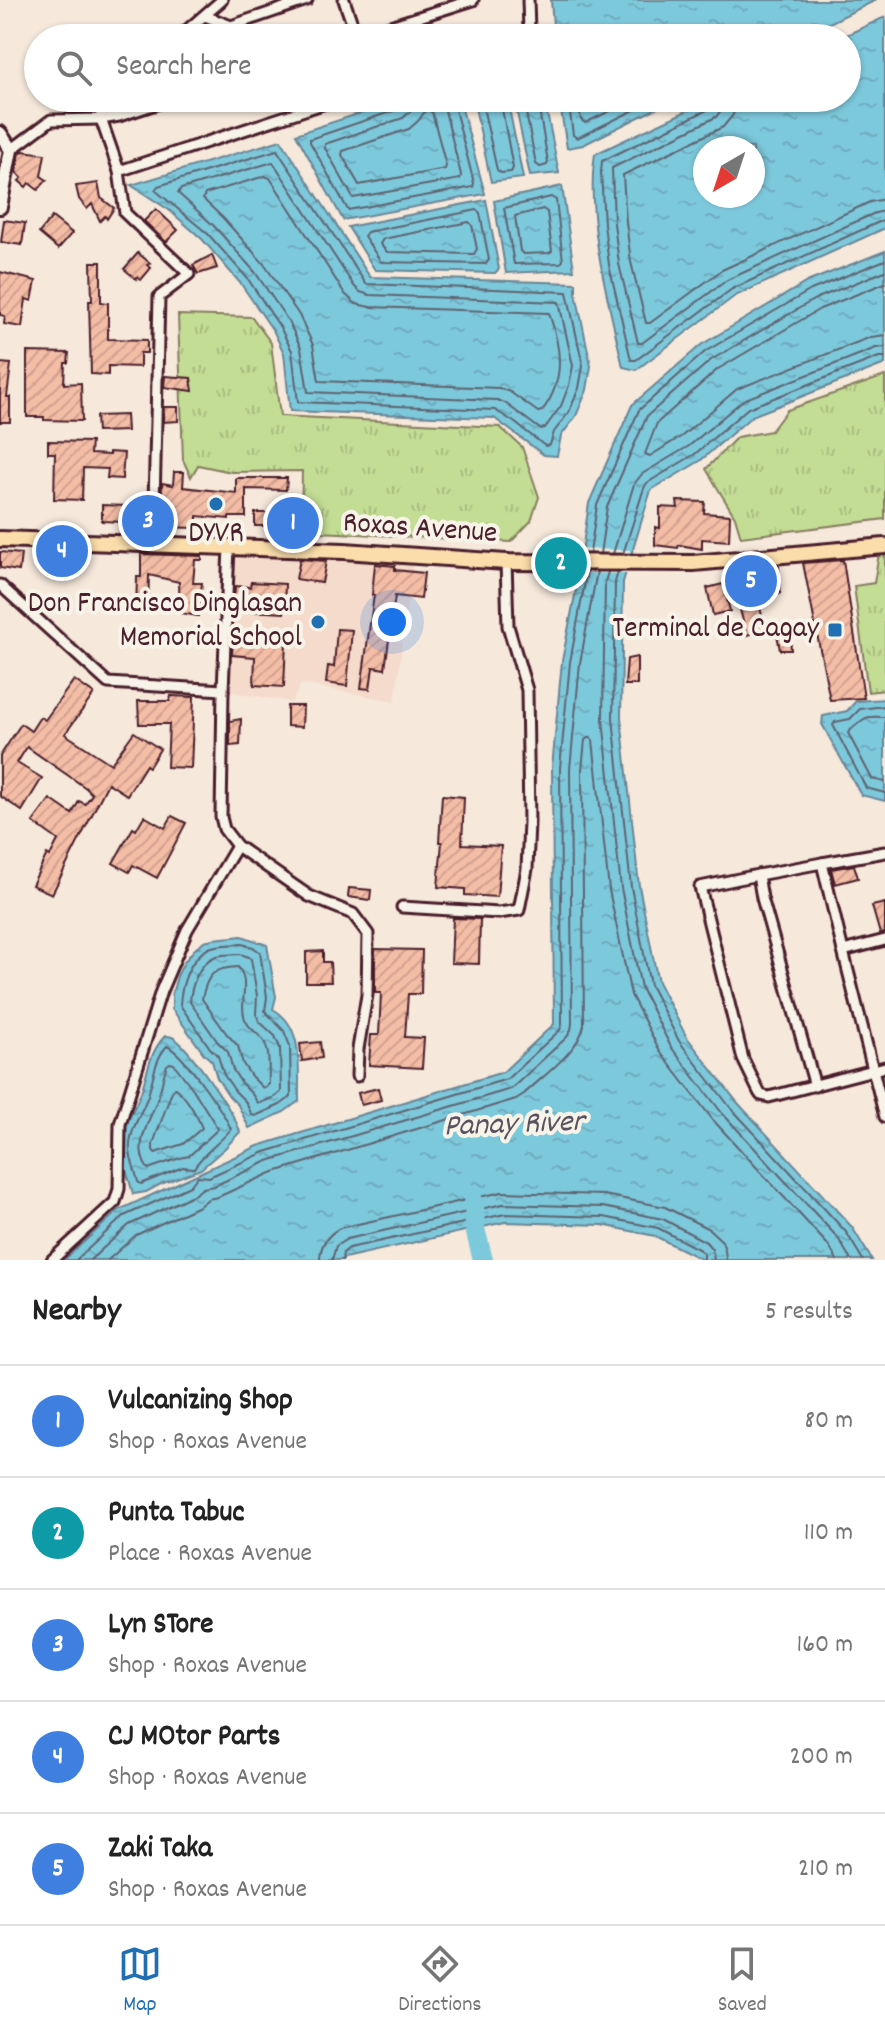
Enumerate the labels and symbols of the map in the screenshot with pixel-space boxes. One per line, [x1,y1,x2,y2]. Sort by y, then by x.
north arrow [693,136,765,208]
pin: 3 [122,491,174,551]
pin: 1 [267,493,319,553]
marker: DYVR [207,495,225,513]
street label: Roxas Avenue [341,503,499,557]
place label: DYVR [188,514,244,557]
pin: 4 [36,521,88,581]
pin: 2 [535,533,587,593]
pin: 5 [725,551,777,611]
place label: Don Francisco Dinglasan Memorial School [28,584,302,661]
your location [372,602,412,642]
place label: Terminal de Cagay [612,609,820,652]
marker: Don Francisco Dinglasan Memorial School [309,613,327,631]
marker: Terminal de Cagay [826,621,844,639]
water label: Panay River [443,1100,588,1151]

